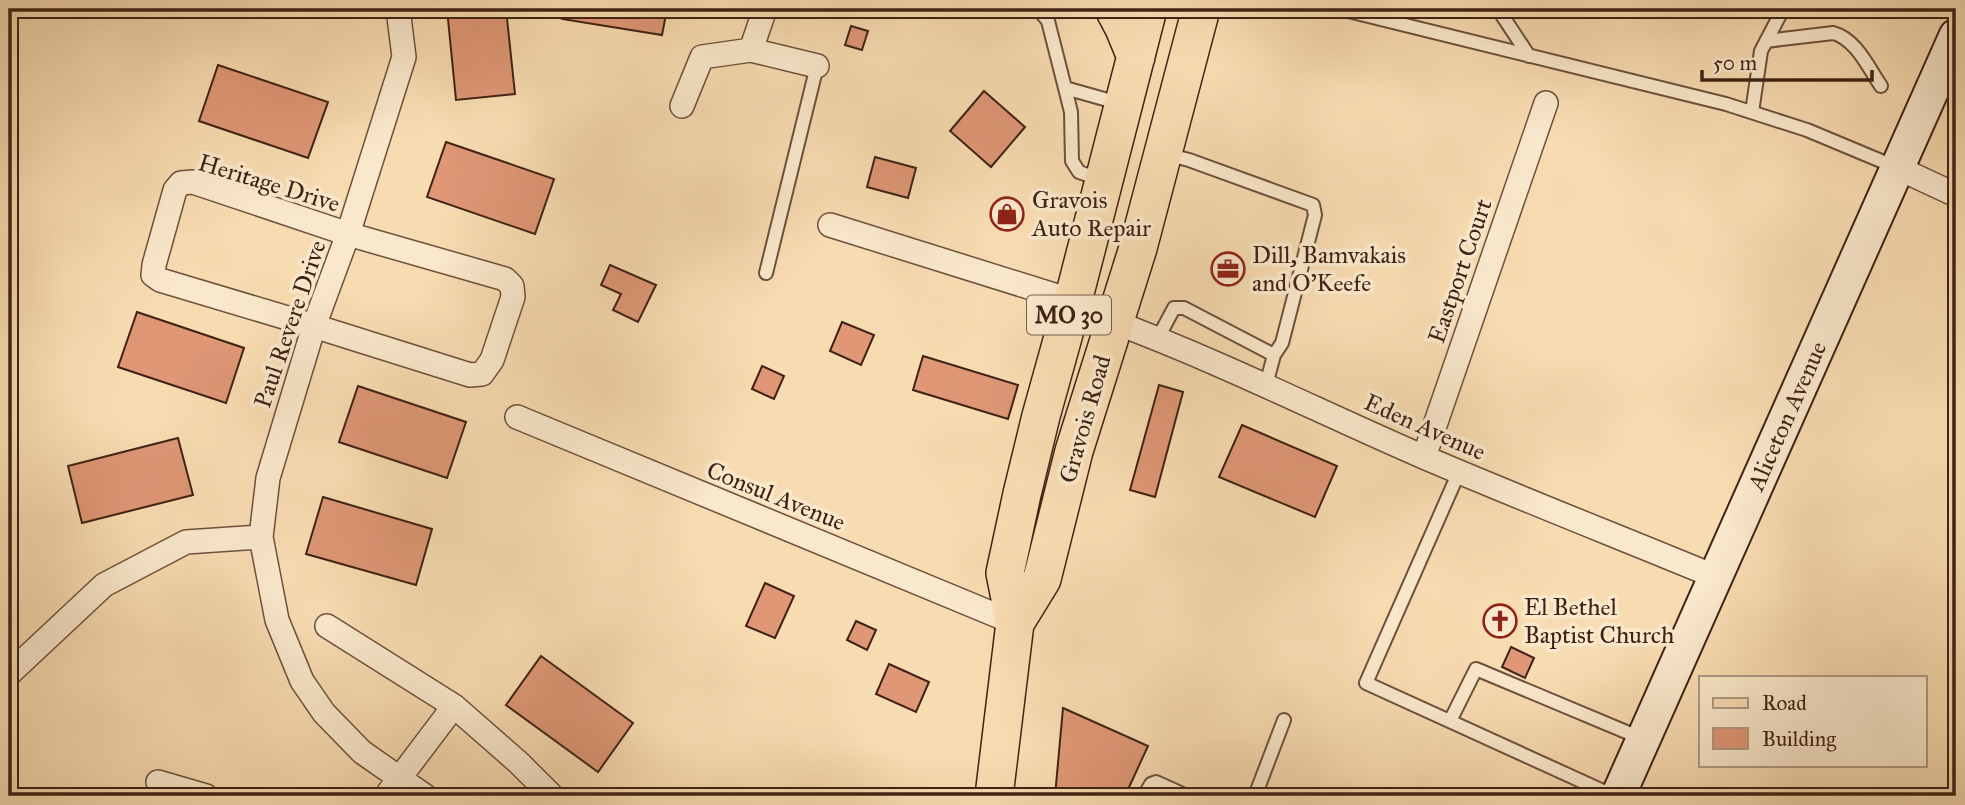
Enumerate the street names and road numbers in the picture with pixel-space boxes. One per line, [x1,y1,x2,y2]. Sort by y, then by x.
street label: Heritage Drive [195,147,343,219]
street label: Eastport Court [1421,195,1499,347]
street label: Paul Revere Drive [247,236,333,412]
road number: MO 30 [1027,296,1111,334]
street label: Aliceton Avenue [1740,337,1833,496]
street label: Gravois Road [1052,352,1118,486]
street label: Eden Avenue [1360,387,1490,467]
street label: Consul Avenue [702,455,850,537]

